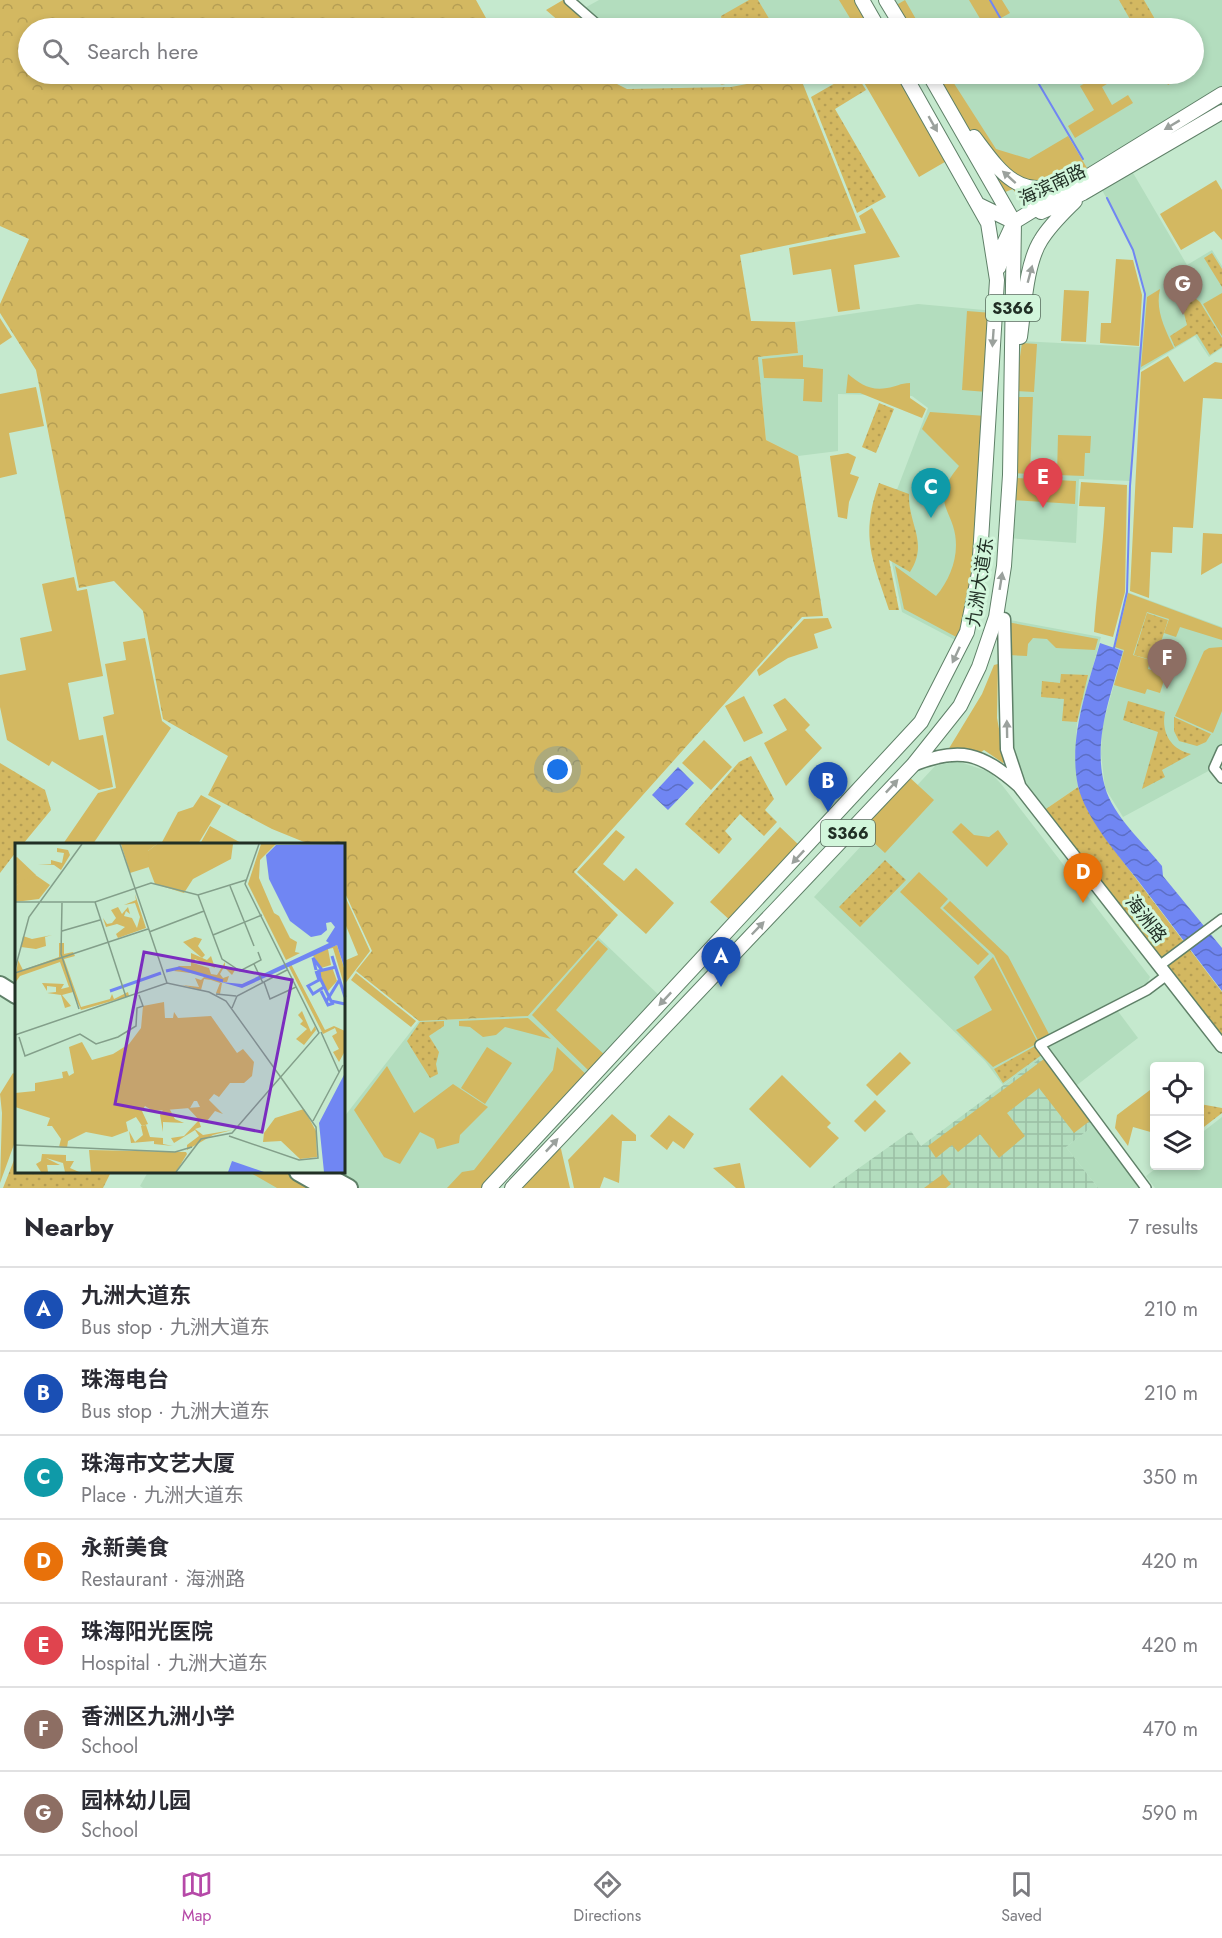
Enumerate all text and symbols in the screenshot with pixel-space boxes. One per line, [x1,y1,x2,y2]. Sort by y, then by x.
search box [18,18,1204,84]
icon: search [39,35,72,68]
text: Search here [87,35,198,67]
one-way arrow [928,116,938,133]
one-way arrow [1164,119,1180,130]
street label: 海滨南路 [1014,158,1090,212]
one-way arrow [1002,171,1017,184]
one-way arrow [1026,264,1036,283]
pin: G [1164,266,1202,315]
road number: S366 [986,295,1040,321]
one-way arrow [988,329,998,348]
pin: E [1024,458,1062,508]
pin: C [912,468,950,518]
street label: 九洲大道东 [960,536,1000,628]
one-way arrow [997,572,1006,591]
pin: F [1148,640,1186,689]
one-way arrow [951,647,960,664]
one-way arrow [1002,720,1011,739]
your location [543,755,572,784]
pin: B [808,762,848,812]
one-way arrow [885,780,899,794]
road number: S366 [821,820,875,846]
inset map [15,843,345,1173]
one-way arrow [791,849,805,864]
pin: D [1064,854,1102,903]
street label: 海洲路 [1119,890,1173,948]
one-way arrow [751,920,765,935]
pin: A [702,938,740,987]
one-way arrow [658,992,672,1007]
map controls [1150,1062,1204,1170]
button: locate [1150,1062,1204,1116]
button: layers [1150,1116,1204,1170]
one-way arrow [544,1139,558,1153]
text: Nearby [24,1208,113,1246]
text: 7 results [1129,1213,1198,1242]
text: 九洲大道东 [81,1279,191,1311]
text: A [36,1295,51,1324]
text: 210 m [1144,1295,1198,1324]
text: Bus stop · 九洲大道东 [81,1313,270,1342]
text: 珠海电台 [81,1363,169,1395]
text: B [37,1379,50,1408]
text: 210 m [1144,1379,1198,1408]
text: Bus stop · 九洲大道东 [81,1397,270,1426]
text: 珠海市文艺大厦 [81,1447,235,1479]
text: C [36,1463,51,1492]
text: 350 m [1142,1463,1198,1492]
text: Place · 九洲大道东 [81,1481,244,1510]
text: 永新美食 [81,1531,169,1563]
text: D [36,1547,51,1576]
text: 420 m [1141,1547,1198,1576]
text: Restaurant · 海洲路 [81,1565,245,1594]
text: 珠海阳光医院 [81,1615,213,1647]
text: E [37,1631,50,1660]
text: 420 m [1141,1631,1198,1660]
text: Hospital · 九洲大道东 [81,1649,268,1678]
text: 香洲区九洲小学 [81,1700,235,1732]
text: F [38,1715,49,1744]
text: 470 m [1142,1715,1198,1744]
text: School [81,1732,138,1761]
text: 园林幼儿园 [81,1784,191,1816]
text: G [35,1799,52,1828]
text: 590 m [1142,1799,1198,1828]
text: School [81,1816,138,1845]
tab: Map [180,1868,213,1927]
tab: Directions [573,1868,641,1927]
tab: Saved [1001,1868,1042,1927]

